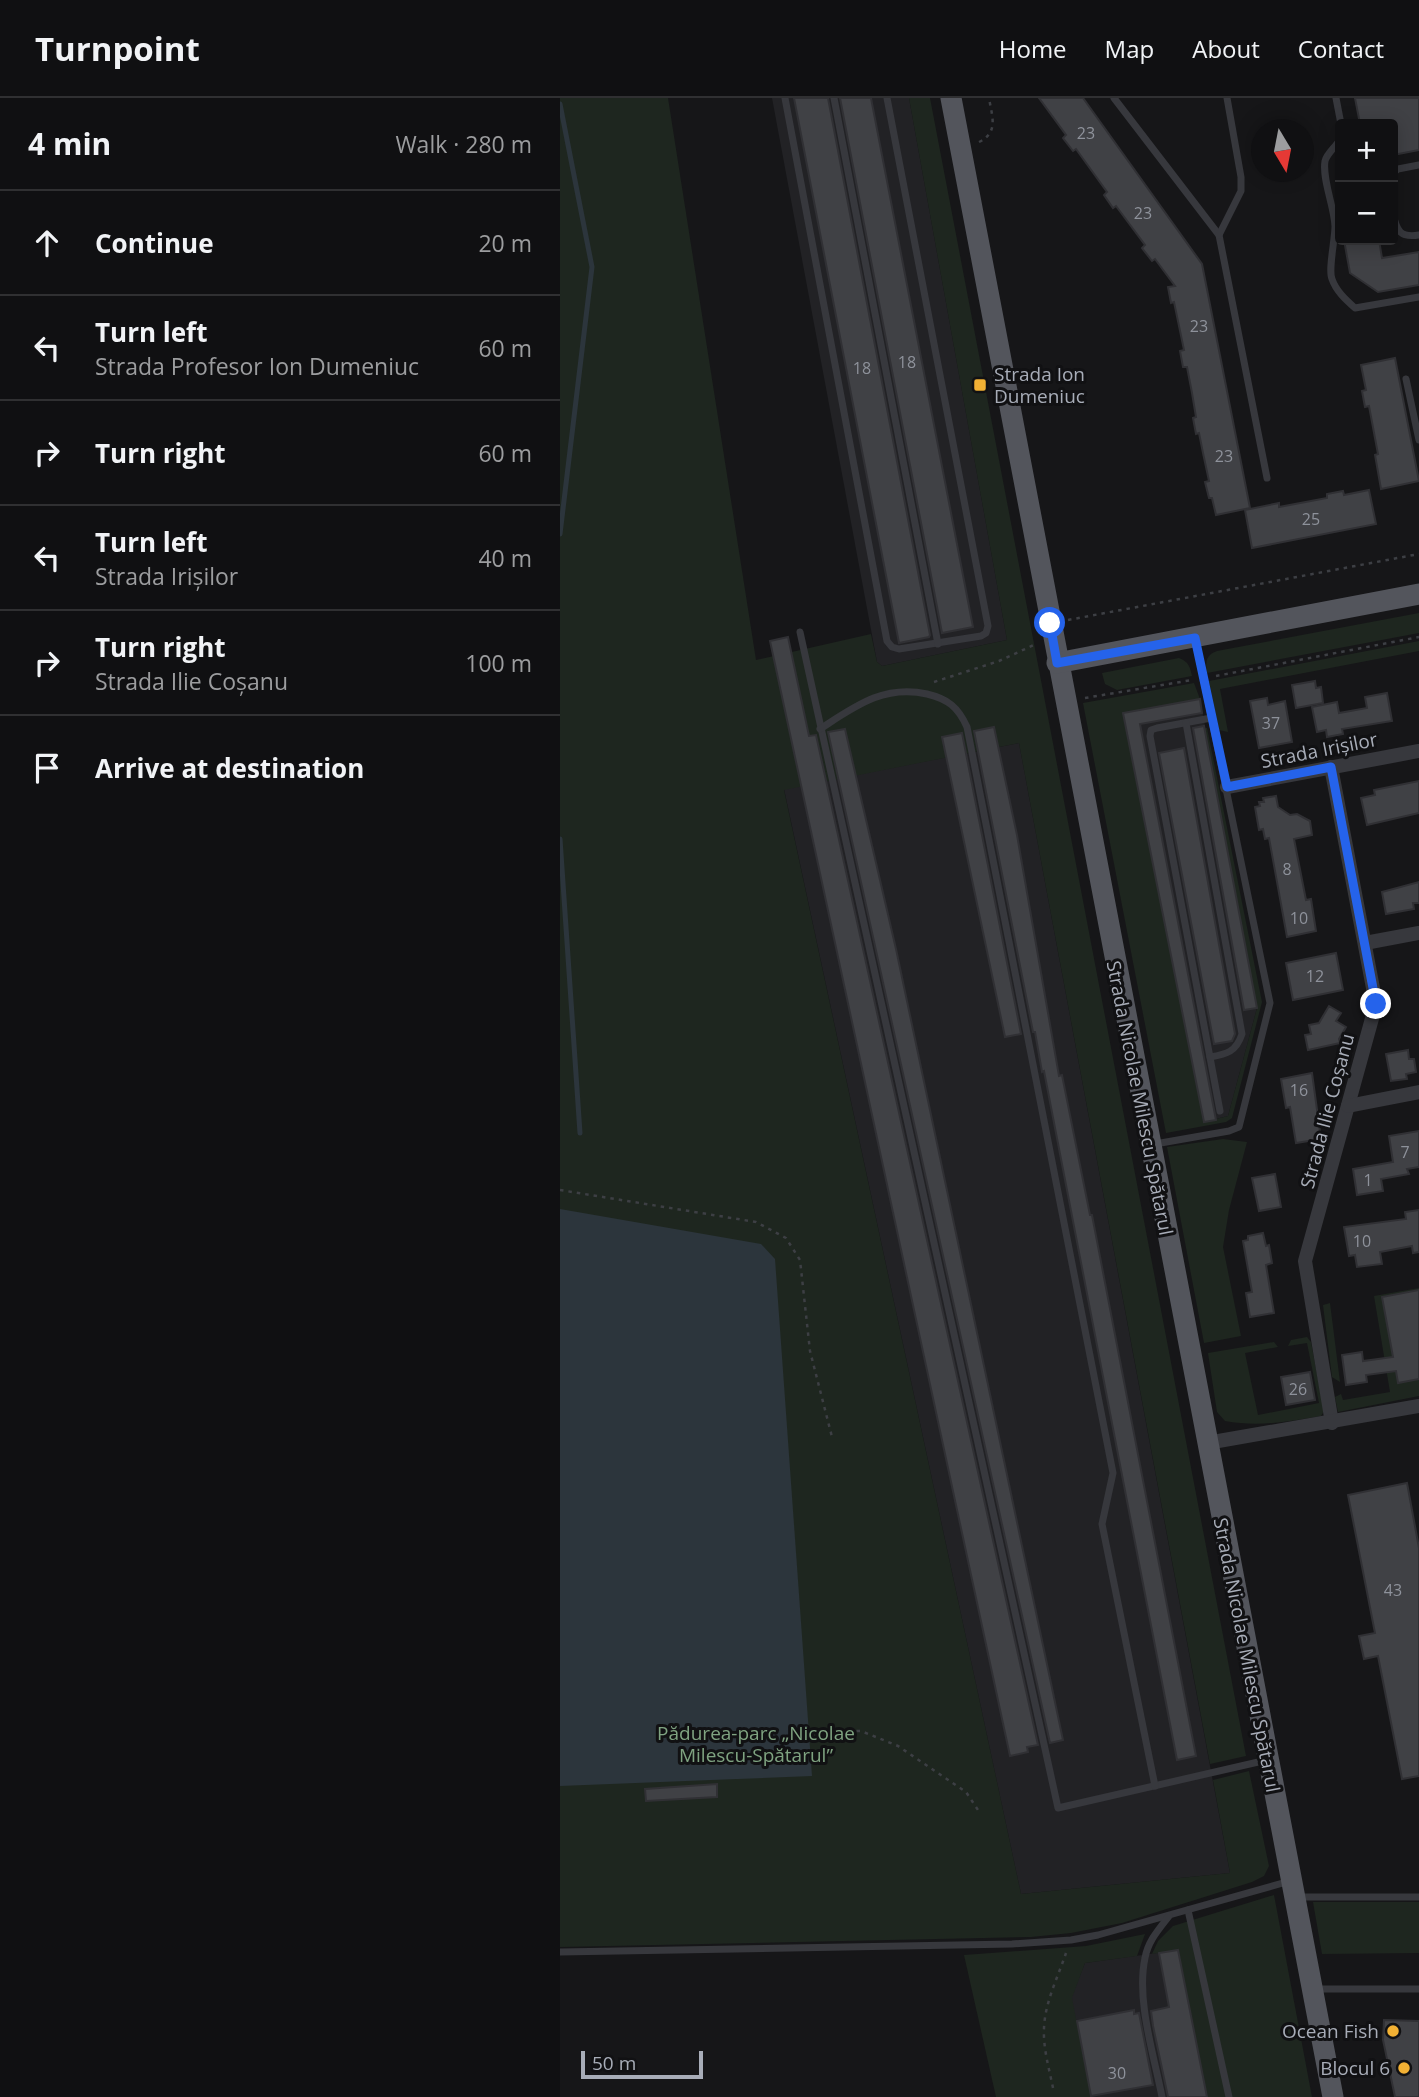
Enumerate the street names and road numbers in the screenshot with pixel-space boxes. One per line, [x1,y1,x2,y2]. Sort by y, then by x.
street label: Strada Irișilor [1258,726,1380,774]
street label: Strada Nicolae Milescu Spătarul [1101,958,1179,1238]
street label: Strada Ilie Coșanu [1294,1031,1360,1191]
street label: Strada Nicolae Milescu Spătarul [1208,1515,1286,1795]

